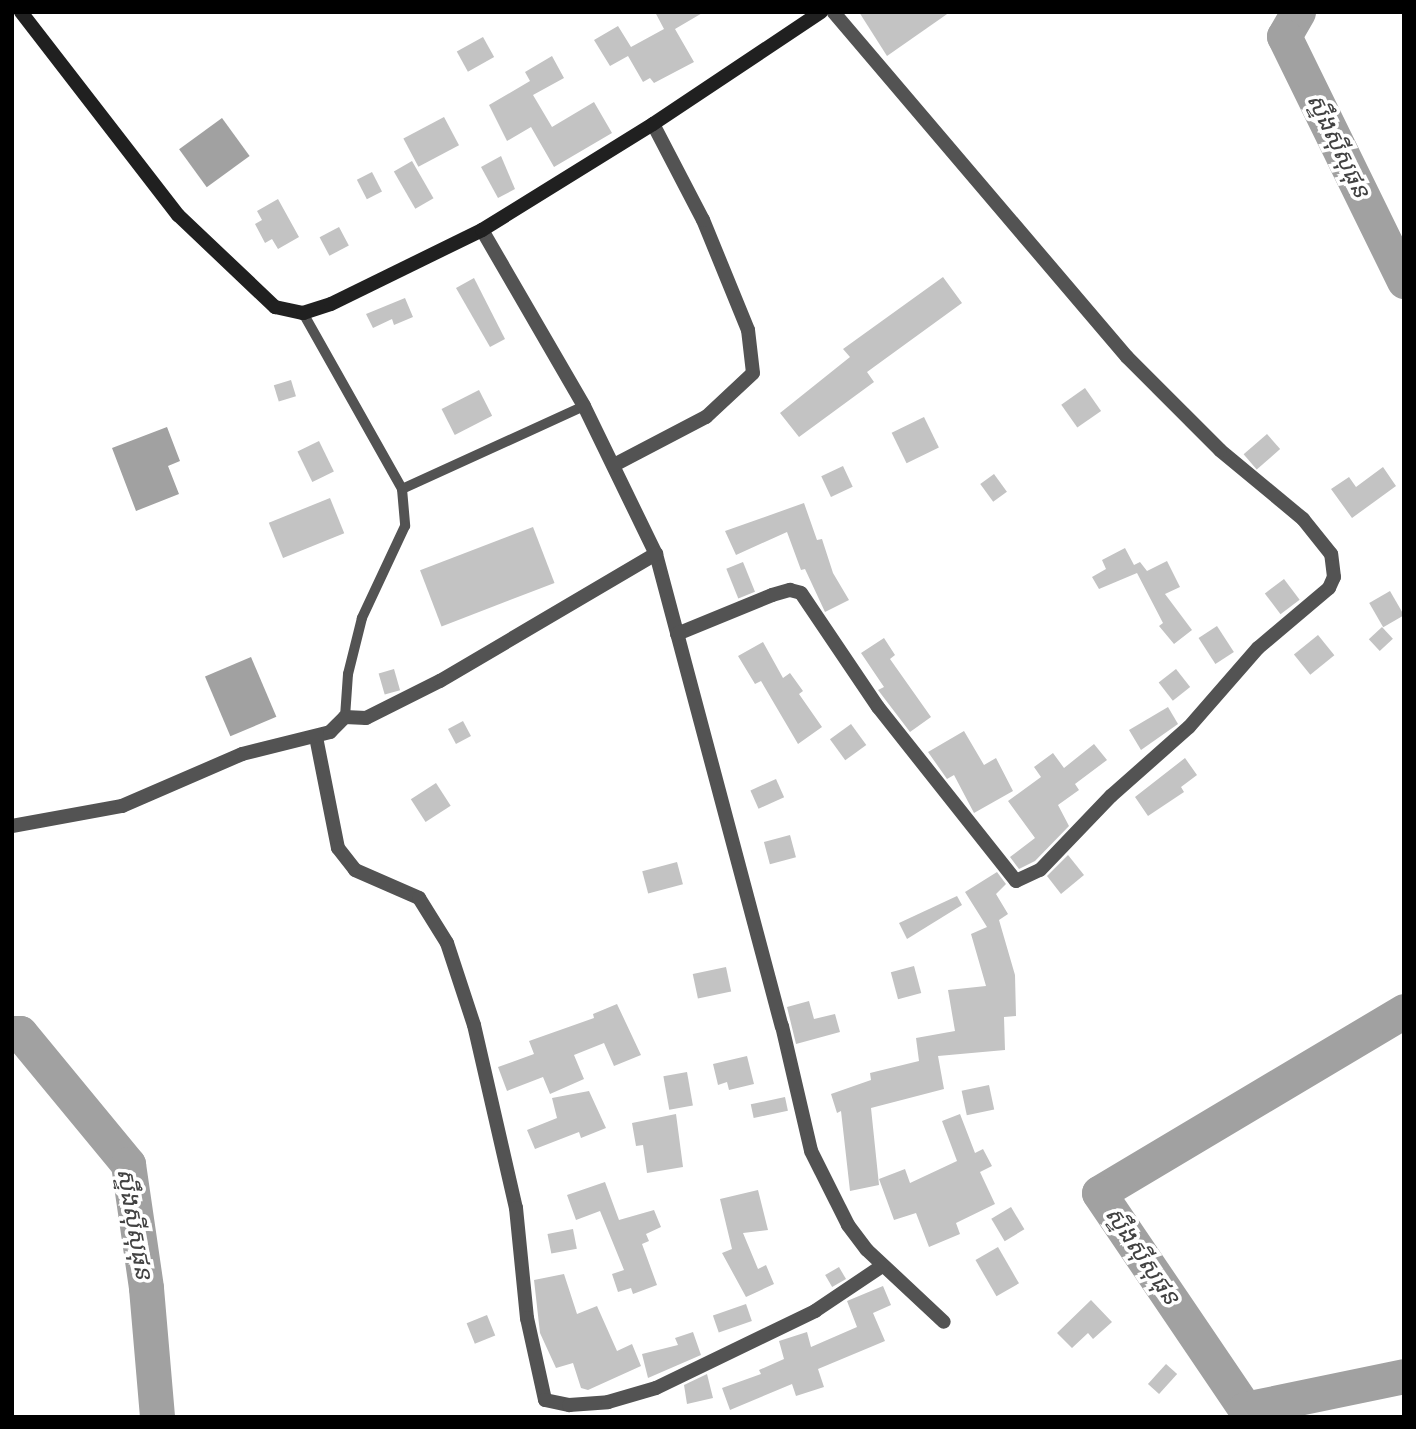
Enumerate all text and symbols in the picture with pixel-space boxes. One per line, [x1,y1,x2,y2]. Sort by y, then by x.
water label: ស្ទឹងស៊ីសុផុន [1300,89,1376,203]
water label: ស្ទឹងស៊ីសុផុន [110,1166,158,1282]
water label: ស្ទឹងស៊ីសុផុន [1099,1201,1185,1311]

